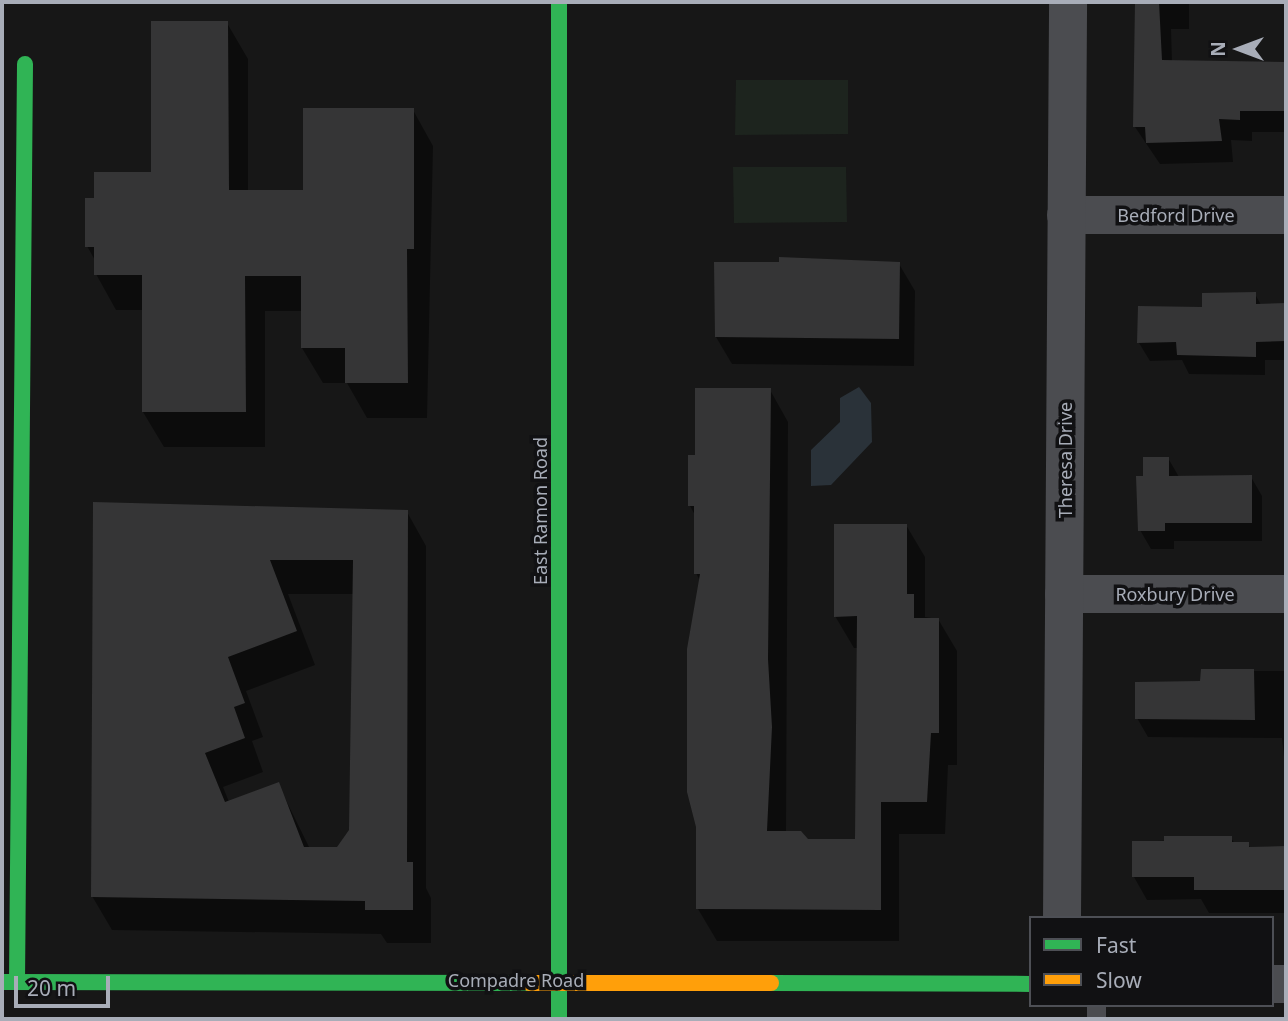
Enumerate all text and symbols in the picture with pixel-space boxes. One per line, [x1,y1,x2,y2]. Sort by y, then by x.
north arrow [1204,14,1274,84]
text: N [1205,41,1231,57]
street label: Bedford Drive [1117,204,1235,226]
street label: Theresa Drive [1054,402,1076,518]
street label: East Ramon Road [529,437,551,585]
street label: Roxbury Drive [1115,583,1235,605]
legend [1029,916,1274,1007]
text: Fast [1096,931,1136,959]
scale bar [18,962,114,1006]
text: Slow [1096,966,1142,994]
street label: Compadre Road [448,969,584,991]
text: 20 m [27,974,76,1002]

